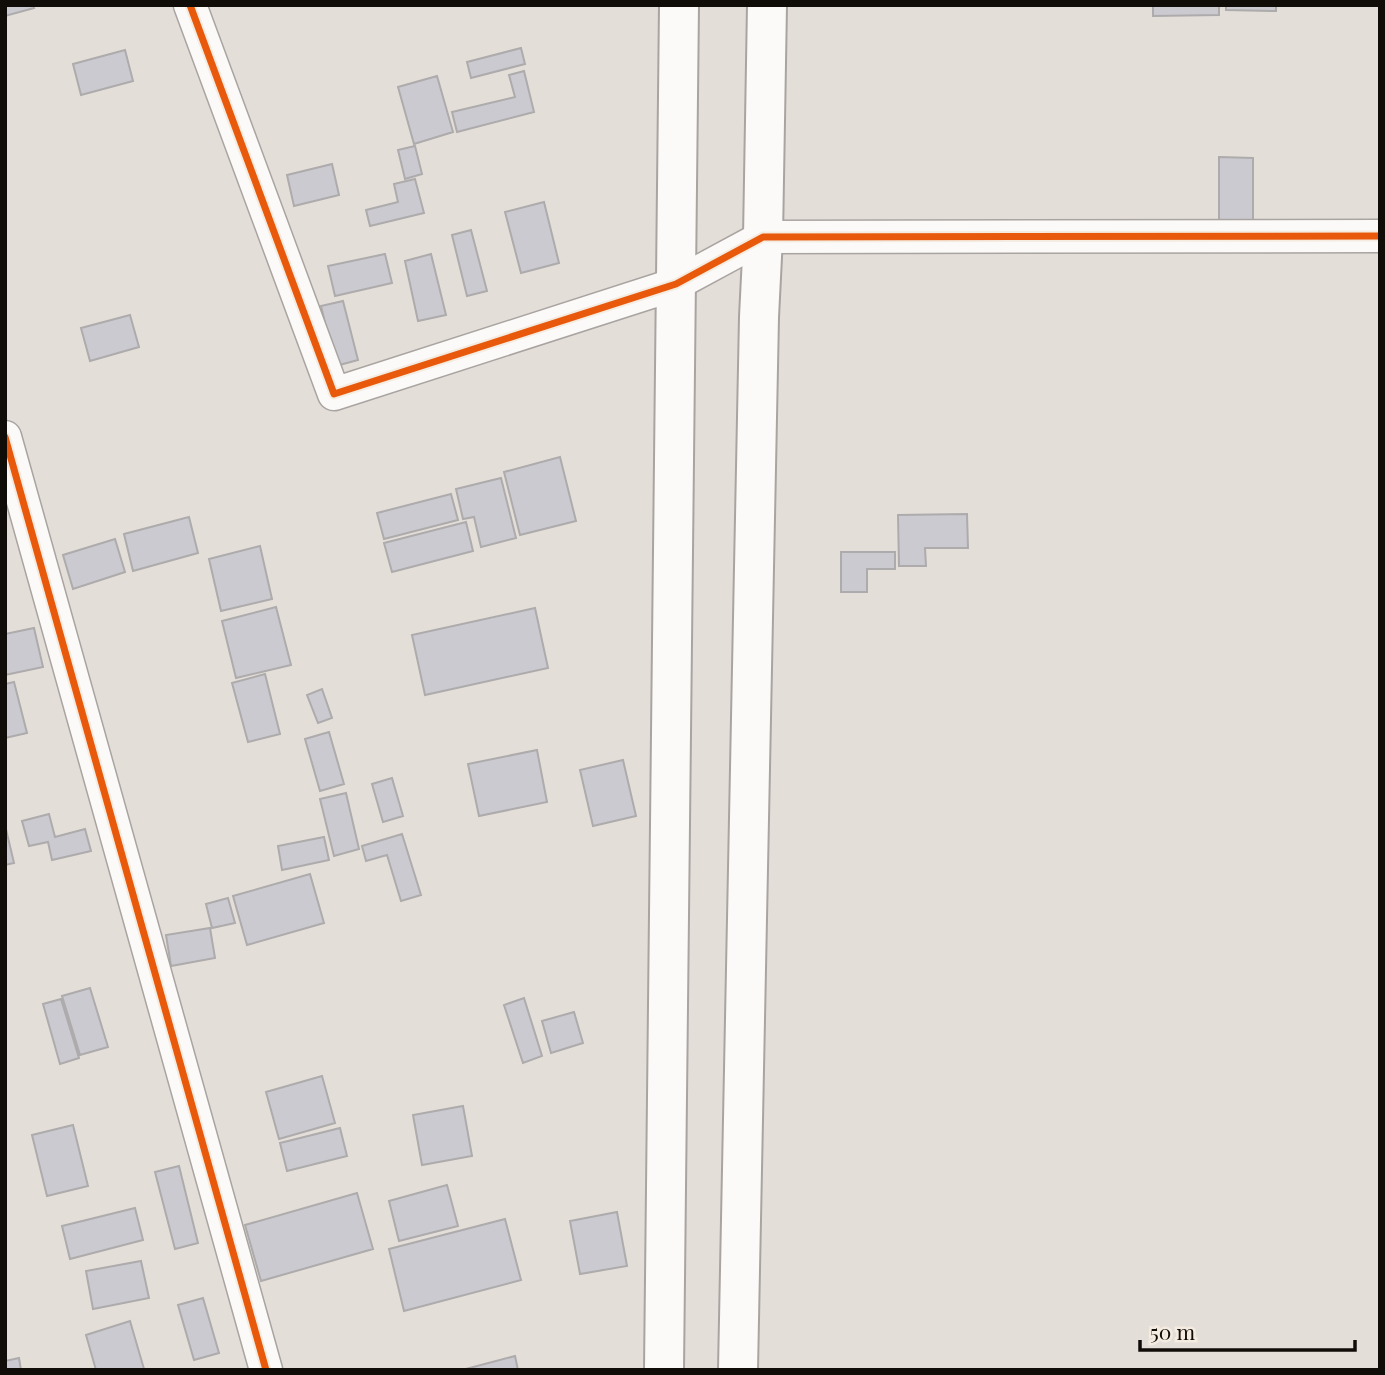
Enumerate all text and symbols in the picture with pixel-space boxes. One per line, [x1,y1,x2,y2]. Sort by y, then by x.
scale bar [1140,1308,1355,1352]
text: 50 m [1150,1317,1196,1345]

